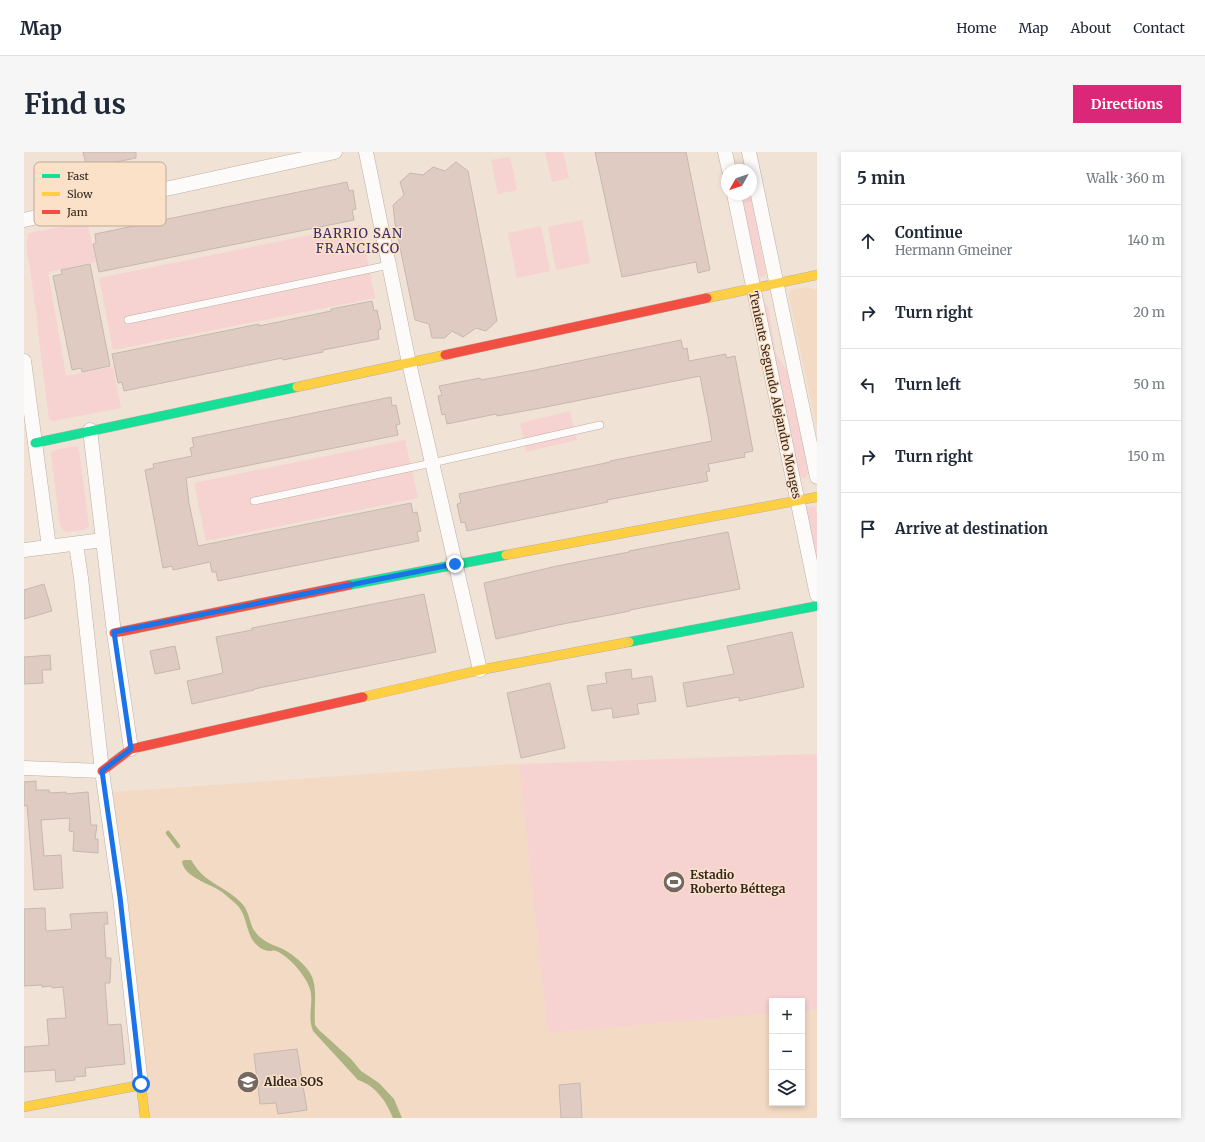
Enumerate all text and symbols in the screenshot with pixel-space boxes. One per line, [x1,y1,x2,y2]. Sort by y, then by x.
text: Map [20,16,62,40]
text: Home [956,19,997,37]
text: Map [1019,19,1048,37]
text: About [1070,19,1111,37]
text: Contact [1133,19,1185,37]
button: Directions [1073,85,1181,123]
text: Find us [24,86,126,122]
legend [34,162,166,226]
north arrow [721,164,757,200]
text: 5 min [857,167,905,189]
text: Fast [67,169,90,183]
text: Walk · 360 m [1086,170,1165,187]
text: Slow [67,187,93,201]
text: Jam [66,205,88,219]
text: Continue [895,223,963,242]
district label: BARRIO SAN FRANCISCO [313,225,403,257]
icon: ahead [857,230,879,252]
text: 140 m [1128,232,1165,249]
text: Hermann Gmeiner [895,242,1012,259]
street label: Teniente Segundo Alejandro Monges [746,290,805,500]
icon: right [857,302,879,324]
text: Turn right [895,303,973,322]
text: 20 m [1133,304,1165,321]
icon: left [857,374,879,396]
text: Turn left [895,375,961,394]
text: 50 m [1133,376,1165,393]
icon: right [857,446,879,468]
text: Turn right [895,447,973,466]
text: 150 m [1128,448,1165,465]
icon: arrive [857,518,879,540]
text: Arrive at destination [895,519,1048,538]
route end [446,555,464,573]
place label: Estadio Roberto Béttega [690,867,786,896]
sports icon: Estadio Roberto Béttega [661,869,687,895]
map controls [769,998,805,1106]
button: + [769,998,805,1034]
button: − [769,1034,805,1070]
school or university icon: Aldea SOS [235,1069,261,1095]
button: layers [769,1070,805,1106]
place label: Aldea SOS [263,1074,323,1089]
route start [132,1075,150,1093]

